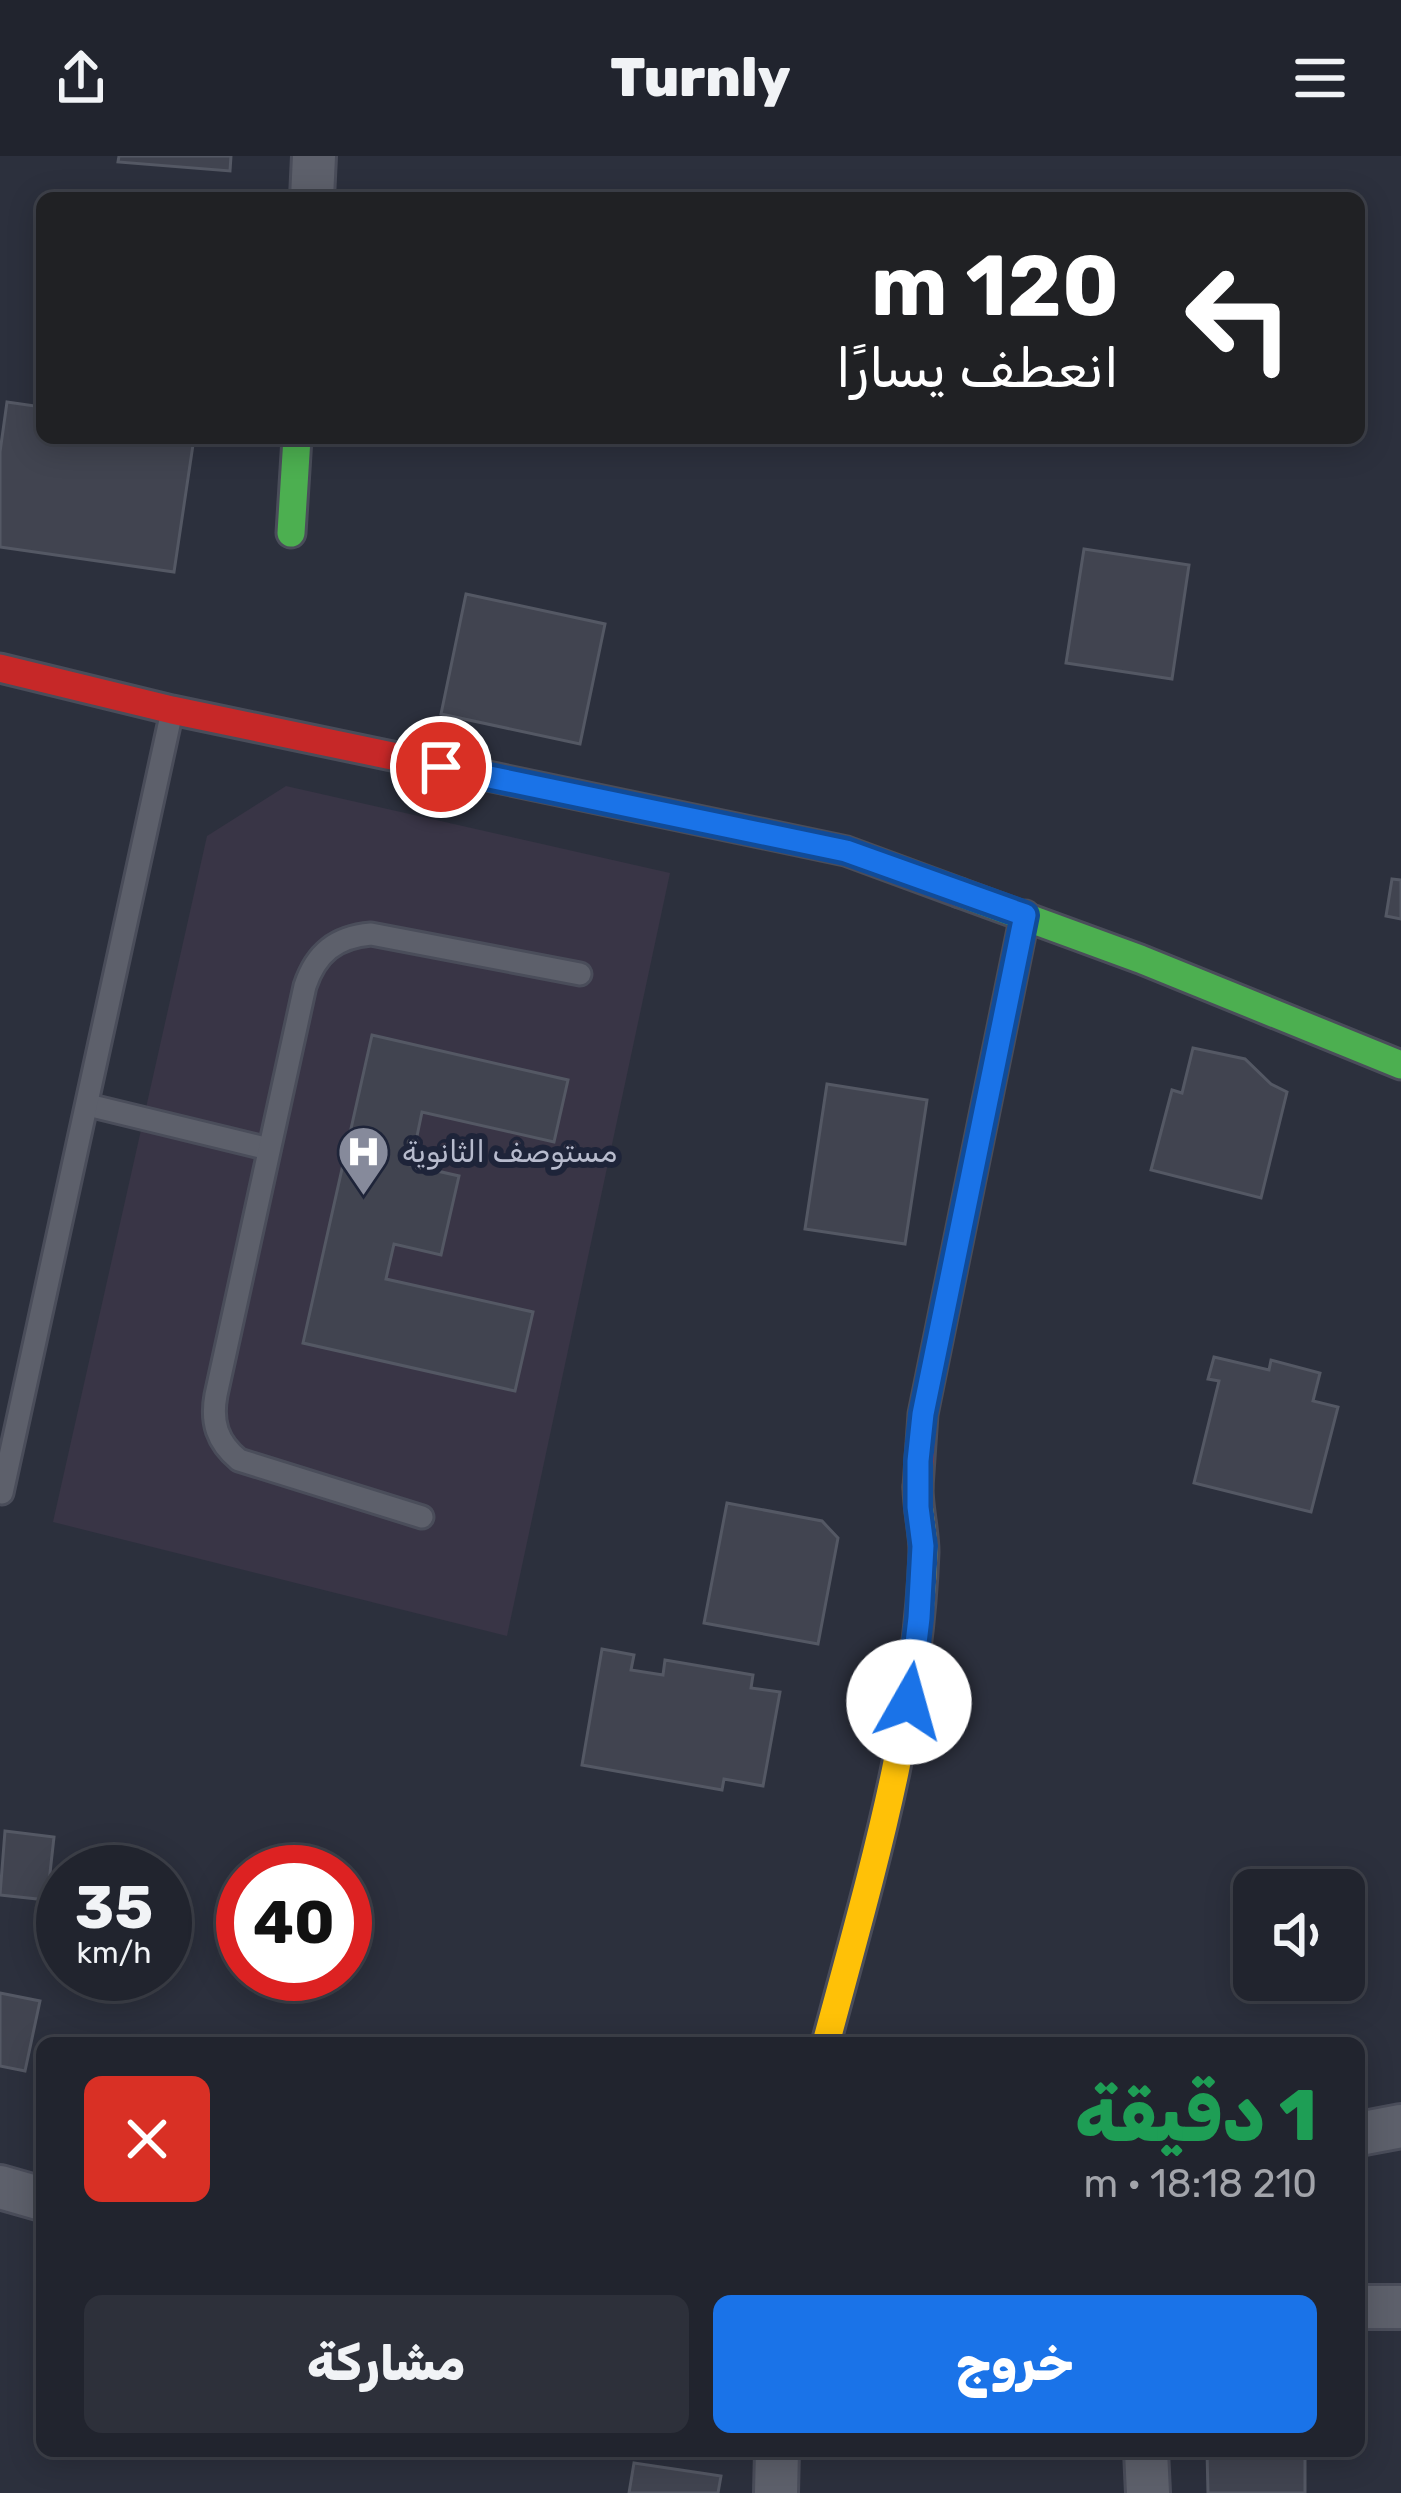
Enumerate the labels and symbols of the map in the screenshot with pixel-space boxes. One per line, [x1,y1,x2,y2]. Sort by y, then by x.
pin [390,716,492,818]
hospital icon: مستوصف الثانوية [335,1124,391,1198]
place label: مستوصف الثانوية [402,1134,617,1170]
position arrow [846,1639,972,1765]
speed limit sign: 40 [216,1845,372,2001]

